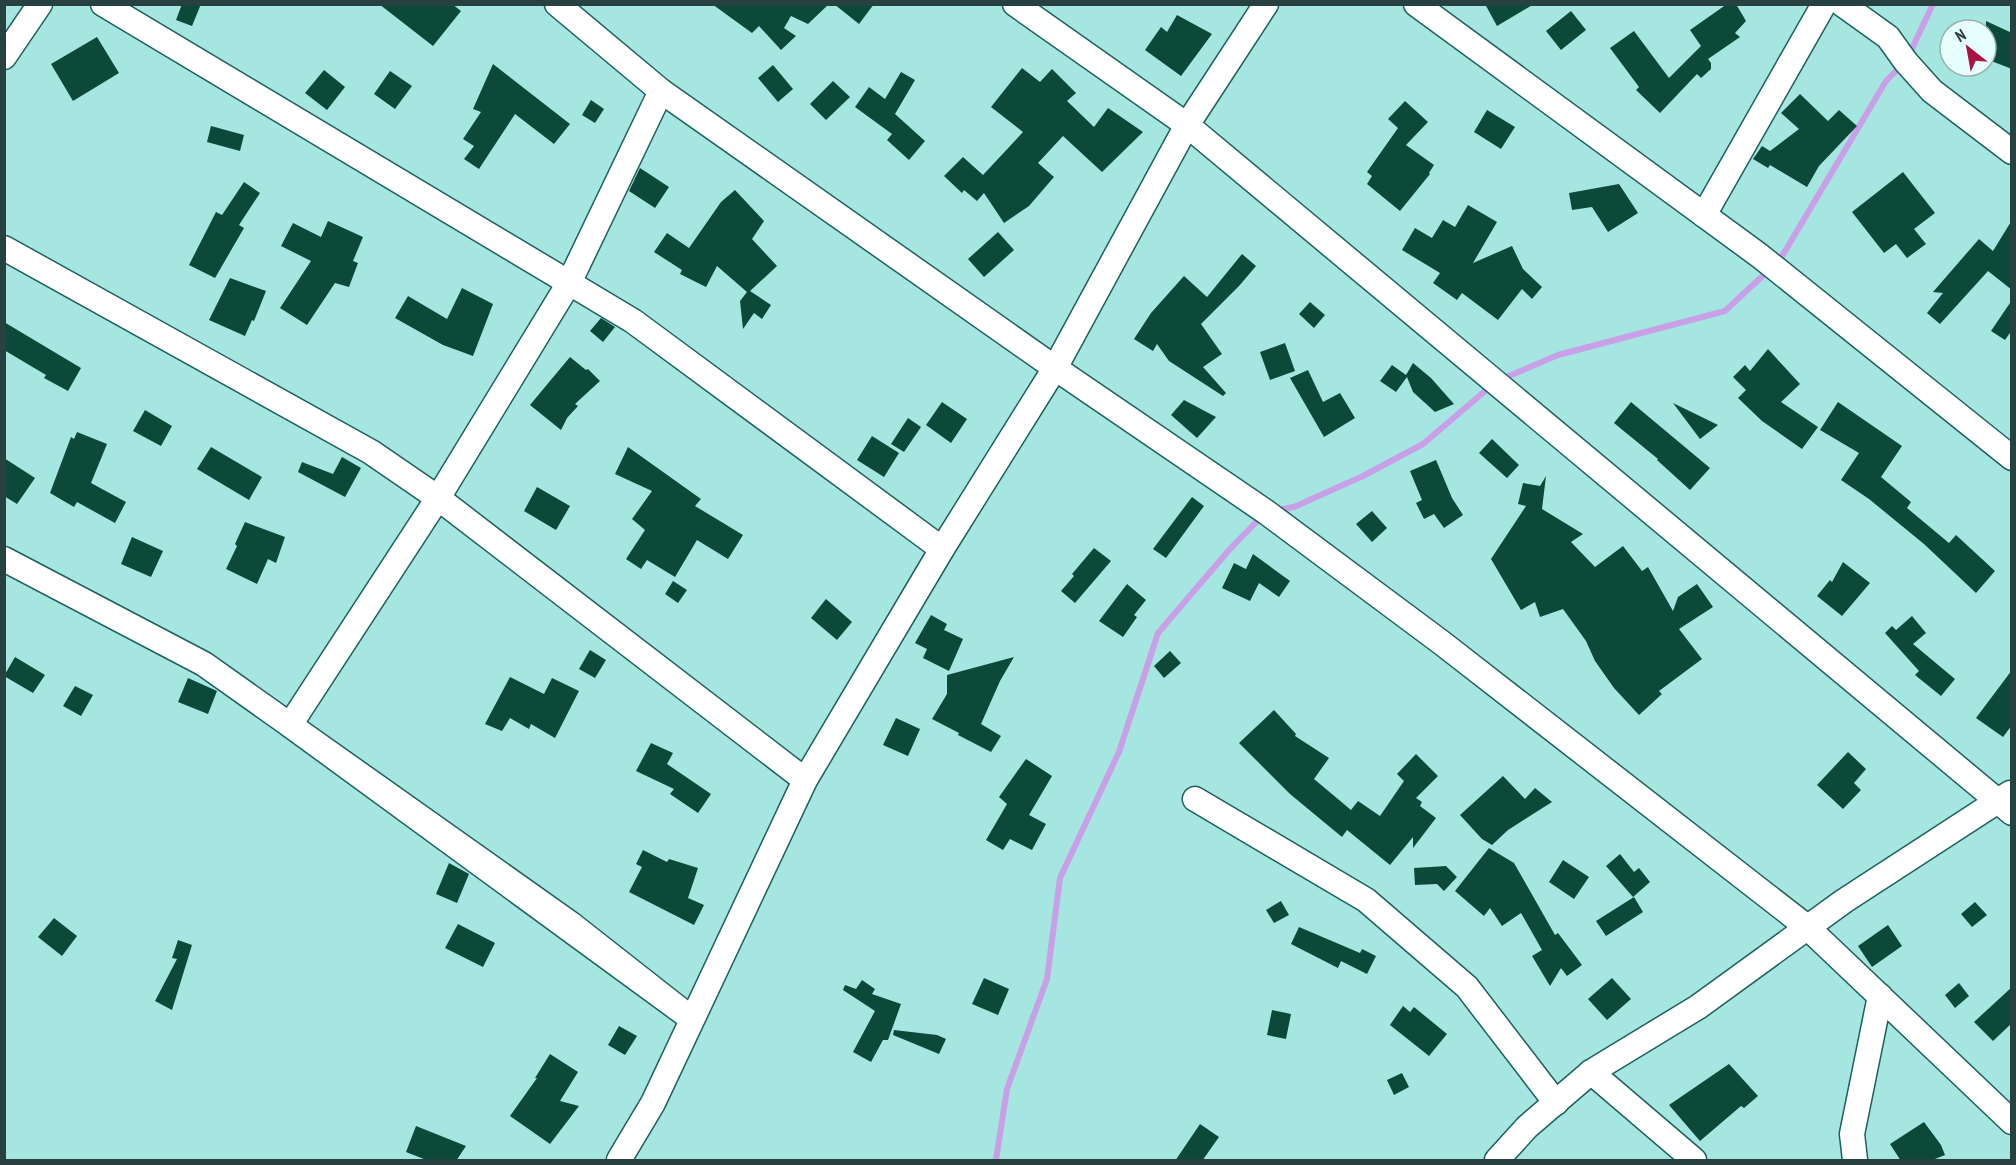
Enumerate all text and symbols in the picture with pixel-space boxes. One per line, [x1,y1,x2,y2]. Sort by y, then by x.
north arrow [1938,18,1998,78]
text: N [1951,24,1969,46]

